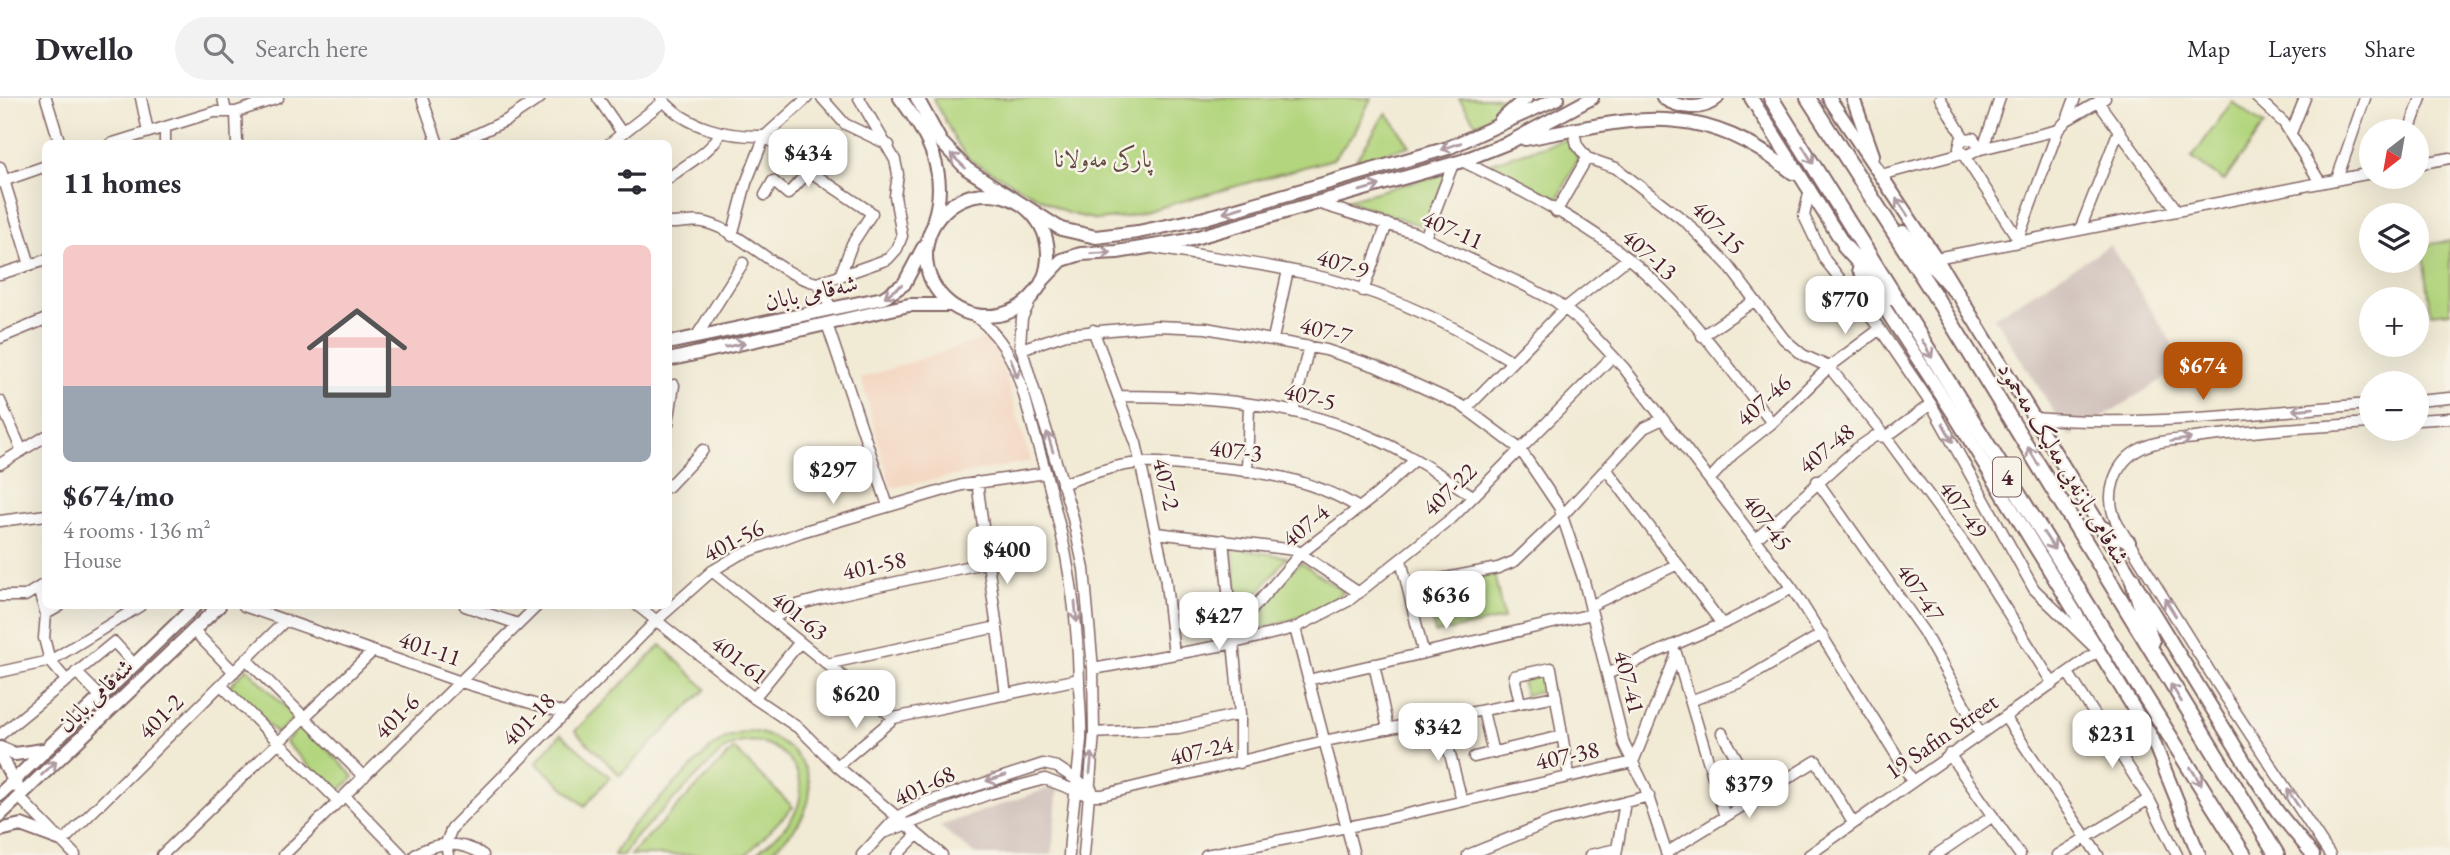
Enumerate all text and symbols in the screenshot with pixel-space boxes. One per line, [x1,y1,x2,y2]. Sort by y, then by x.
search box [175,17,665,80]
text: Dwello [35,27,133,70]
icon: search [199,29,237,67]
text: Search here [255,31,368,65]
text: Map [2187,33,2230,64]
text: Layers [2268,33,2327,64]
text: Share [2365,33,2415,64]
north arrow [2359,119,2429,189]
map controls [2359,119,2429,441]
pin: $434 [767,130,849,189]
text: $434 [784,137,832,167]
one-way arrow [1440,140,1462,153]
park label: پارکی مەولانا [1054,143,1153,176]
one-way arrow [1801,145,1816,164]
one-way arrow [949,153,967,169]
text: 11 homes [63,163,181,202]
icon: filters [613,163,651,201]
one-way arrow [1358,181,1380,194]
street label: 407-15 [1686,193,1752,261]
one-way arrow [1895,198,1909,218]
street label: 407-11 [1417,202,1489,256]
button: layers [2359,203,2429,273]
one-way arrow [1222,204,1244,217]
street label: 407-13 [1616,221,1684,287]
street label: 407-9 [1313,240,1373,286]
one-way arrow [1090,247,1113,260]
street label: شەقامی بابان [761,267,861,317]
pin: $770 [1804,276,1886,336]
one-way arrow [884,284,903,298]
text: $770 [1821,284,1869,314]
button: + [2359,287,2429,357]
icon: home [294,290,420,416]
street label: 407-7 [1297,309,1356,352]
one-way arrow [723,338,746,352]
one-way arrow [1921,338,1934,359]
pin: $674 [2162,342,2244,402]
text: $674 [2179,350,2227,380]
one-way arrow [1009,356,1022,378]
street label: شەقامی بازنەیی مەلیک مەحمود [1991,356,2137,570]
street label: 407-46 [1729,367,1797,433]
button: − [2359,371,2429,441]
street label: 407-5 [1281,375,1339,417]
one-way arrow [2292,403,2315,416]
street label: 407-48 [1791,416,1861,480]
one-way arrow [1942,422,1955,443]
street label: 407-3 [1208,431,1264,469]
one-way arrow [1042,432,1055,454]
one-way arrow [2169,433,2192,446]
pin: $297 [792,446,874,506]
one-way arrow [2025,447,2039,467]
text: $297 [809,454,857,484]
street label: 407-2 [1146,455,1188,514]
street label: 407-22 [1415,455,1483,522]
road number: 4 [1993,458,2021,496]
street label: 407-49 [1933,474,1996,544]
text: $674/mo [63,476,174,515]
street label: 407-45 [1736,487,1800,557]
street label: 407-4 [1275,496,1335,554]
street label: 401-56 [697,512,769,568]
text: 4 rooms · 136 m² [63,515,211,545]
pin: $400 [966,526,1048,586]
one-way arrow [2042,531,2056,551]
text: $400 [983,534,1031,564]
street label: 401-58 [839,543,909,587]
text: House [63,545,122,575]
street label: 407-47 [1890,557,1952,628]
pin: $636 [1405,572,1487,631]
text: $636 [1422,579,1470,609]
street label: 401-63 [765,583,835,647]
pin: $427 [1178,592,1260,652]
one-way arrow [2162,597,2176,617]
one-way arrow [1070,600,1083,622]
text: $427 [1195,600,1243,630]
street label: 401-11 [395,623,465,673]
street label: 401-61 [705,627,775,691]
street label: 407-41 [1607,647,1653,717]
street label: شەقامی بابان [50,651,140,739]
pin: $620 [815,670,897,730]
text: $620 [832,678,880,708]
one-way arrow [2169,683,2183,703]
street label: 401-18 [494,685,562,753]
street label: 19 Safin Street [1878,685,2004,786]
street label: 401-2 [130,686,190,746]
street label: 401-6 [366,686,426,746]
pin: $342 [1397,704,1479,763]
pin: $231 [2071,710,2153,770]
text: $342 [1414,711,1462,741]
text: $231 [2088,718,2136,748]
street label: 407-24 [1166,728,1236,772]
street label: 407-38 [1532,733,1602,777]
one-way arrow [1085,752,1098,774]
street label: 401-68 [888,757,960,813]
one-way arrow [40,759,57,776]
pin: $379 [1708,760,1790,820]
one-way arrow [2189,765,2203,785]
text: $379 [1725,768,1773,798]
one-way arrow [985,773,1007,786]
one-way arrow [2285,789,2300,808]

